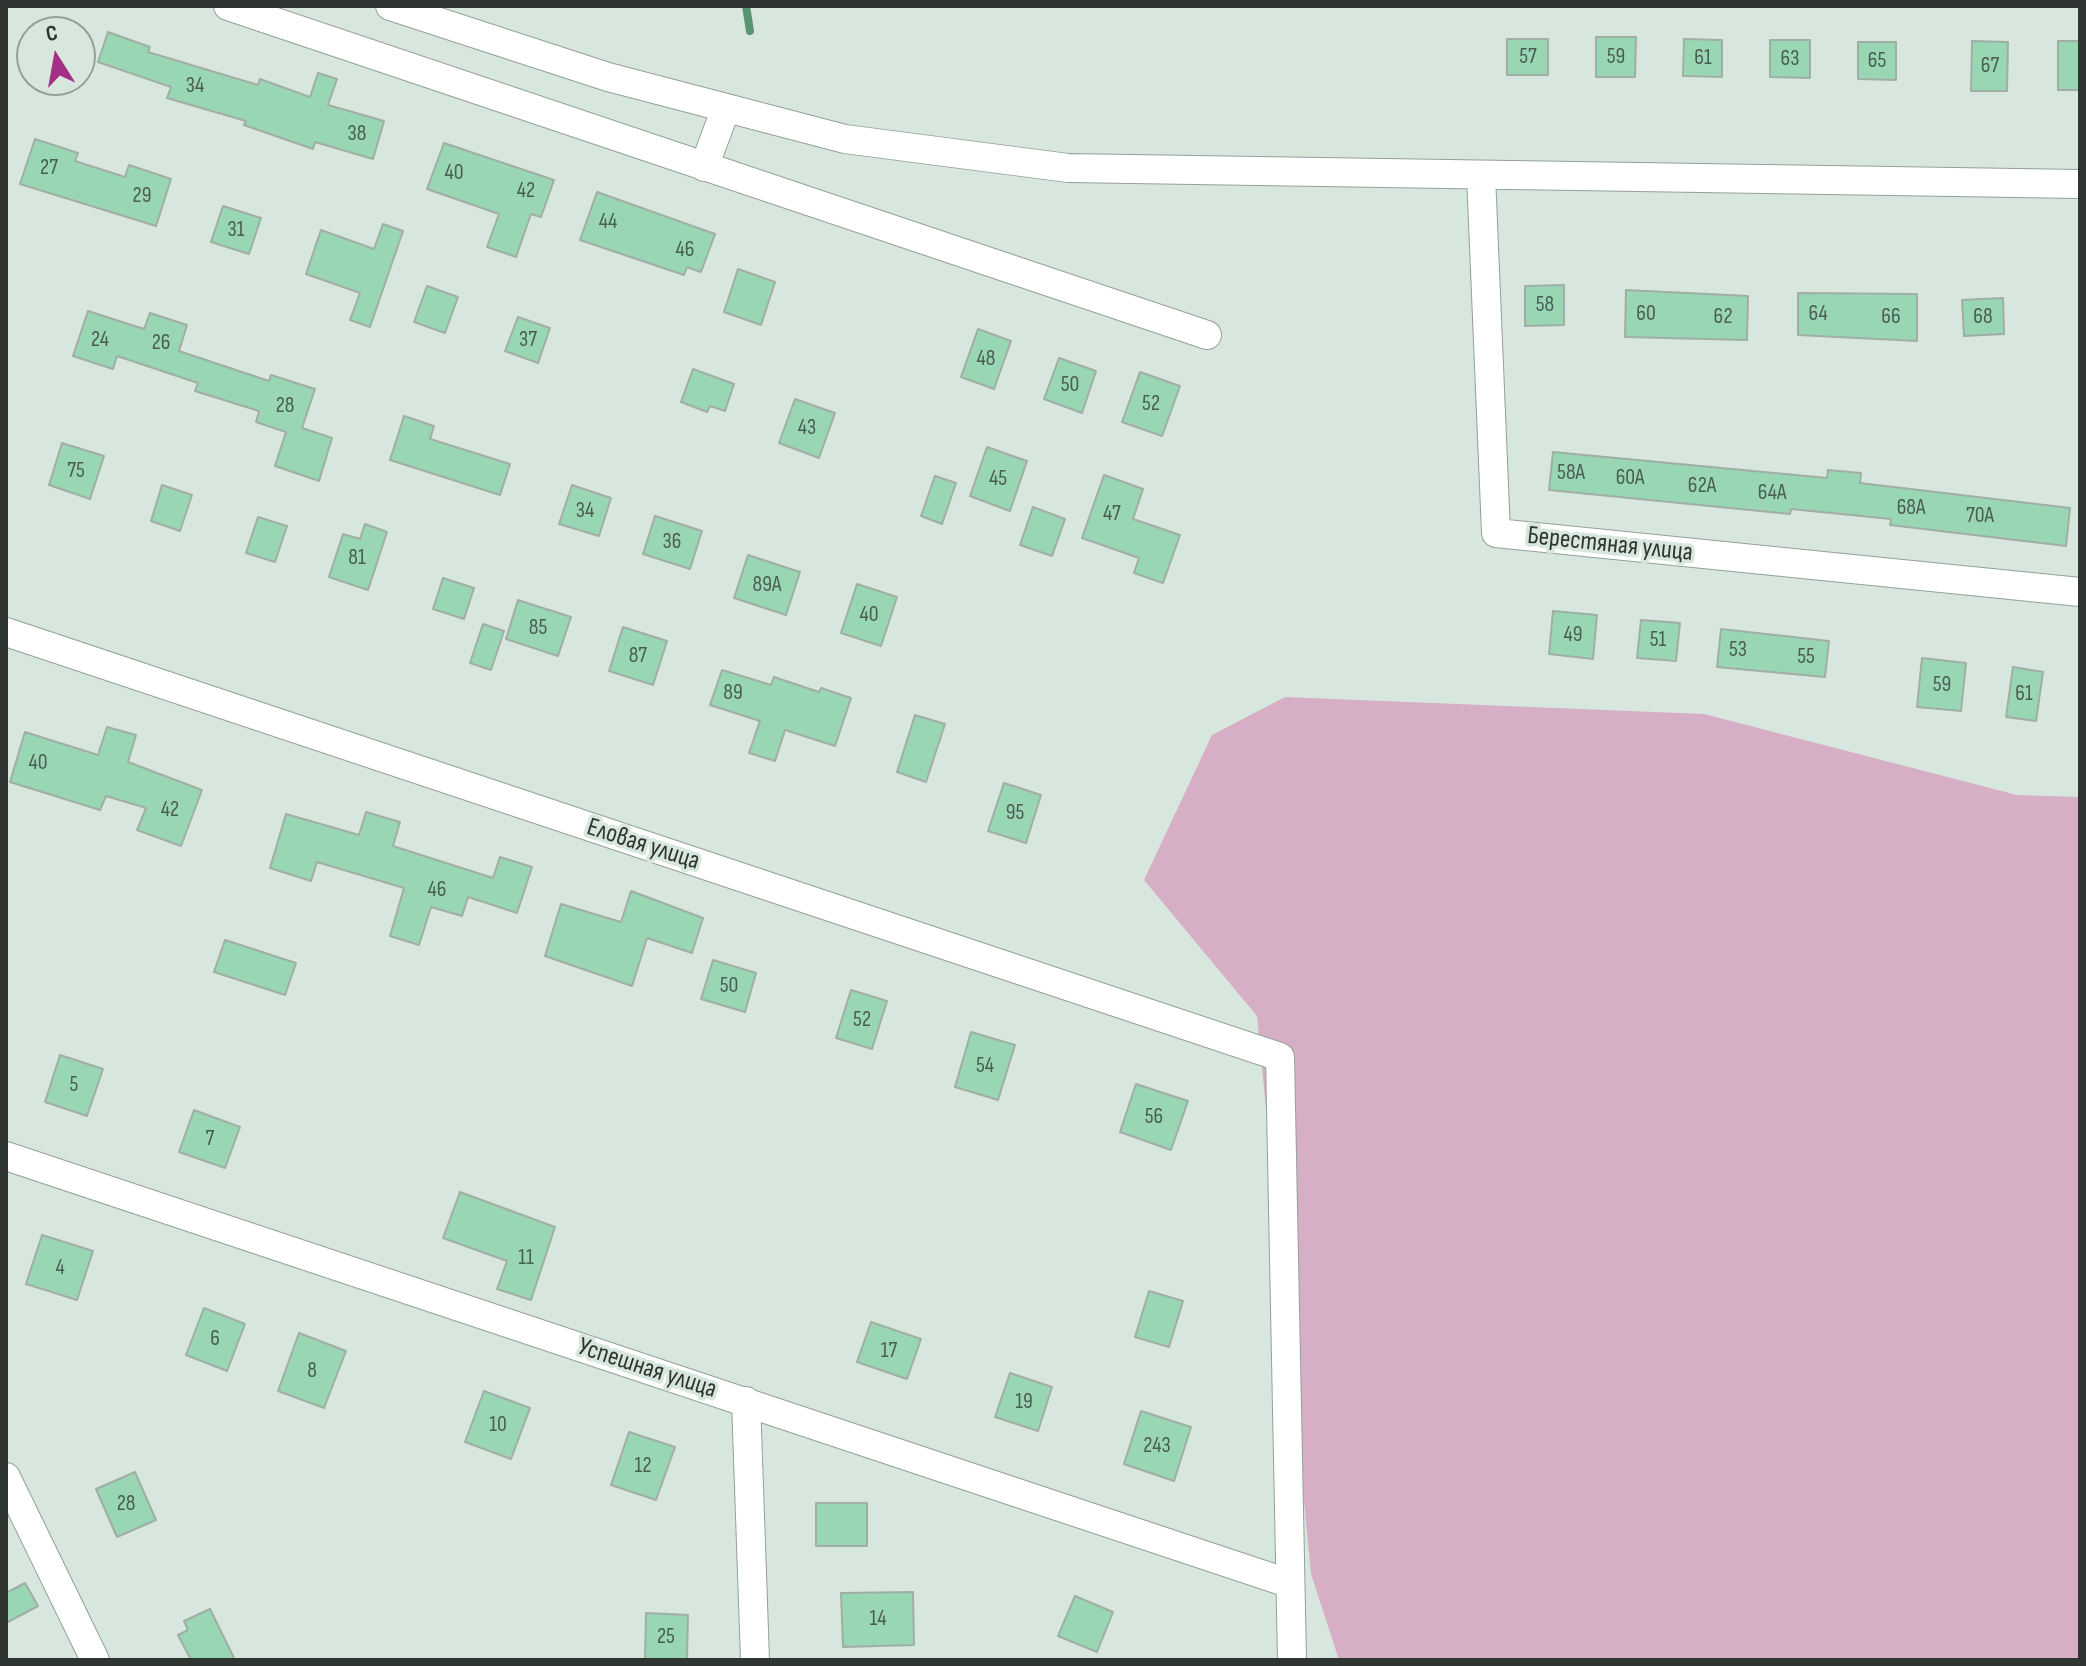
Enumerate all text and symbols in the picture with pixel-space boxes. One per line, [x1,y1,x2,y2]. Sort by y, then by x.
north arrow [16,16,96,96]
text: С [44,20,60,48]
house number: 57 [1519,44,1537,70]
house number: 59 [1607,44,1625,70]
house number: 61 [1694,45,1712,71]
house number: 63 [1781,46,1799,72]
house number: 65 [1868,48,1886,74]
house number: 67 [1981,53,1999,79]
house number: 34 [186,73,204,99]
house number: 38 [348,121,366,147]
house number: 27 [40,155,58,181]
house number: 40 [444,160,464,186]
house number: 42 [517,178,535,204]
house number: 29 [133,183,151,209]
house number: 44 [599,209,617,235]
house number: 31 [228,217,244,243]
house number: 46 [676,237,694,263]
house number: 58 [1536,292,1554,318]
house number: 60 [1636,301,1656,327]
house number: 64 [1808,301,1828,327]
house number: 62 [1714,304,1732,330]
house number: 66 [1881,304,1901,330]
house number: 68 [1973,304,1993,330]
house number: 24 [91,327,109,353]
house number: 37 [519,327,537,353]
house number: 26 [152,330,170,356]
house number: 48 [977,346,995,372]
house number: 50 [1061,372,1079,398]
house number: 52 [1142,391,1160,417]
house number: 28 [276,393,294,419]
house number: 43 [798,415,816,441]
house number: 75 [67,458,85,484]
house number: 58А [1557,460,1585,486]
house number: 60А [1616,465,1644,491]
house number: 45 [989,466,1007,492]
house number: 62А [1688,473,1716,499]
house number: 64А [1758,480,1786,506]
house number: 68А [1897,495,1925,521]
house number: 34 [576,498,594,524]
house number: 47 [1103,501,1121,527]
house number: 70А [1966,503,1994,529]
street label: Берестяная улица [1526,521,1694,569]
house number: 36 [663,529,681,555]
house number: 81 [348,545,366,571]
house number: 89А [753,572,781,598]
house number: 40 [859,602,879,628]
house number: 85 [529,615,547,641]
house number: 49 [1564,622,1582,648]
house number: 51 [1650,627,1666,653]
house number: 53 [1729,637,1747,663]
house number: 87 [629,643,647,669]
house number: 55 [1797,644,1815,670]
house number: 59 [1933,672,1951,698]
house number: 89 [723,680,743,706]
house number: 61 [2015,681,2033,707]
house number: 40 [28,750,48,776]
house number: 42 [161,797,179,823]
house number: 95 [1006,800,1024,826]
street label: Еловая улица [583,812,703,878]
house number: 46 [428,877,446,903]
house number: 50 [720,973,738,999]
house number: 52 [853,1007,871,1033]
house number: 54 [976,1053,994,1079]
house number: 5 [70,1072,78,1098]
house number: 56 [1145,1104,1163,1130]
house number: 7 [206,1126,214,1152]
house number: 11 [518,1245,534,1271]
house number: 4 [55,1255,65,1281]
house number: 6 [210,1326,220,1352]
street label: Успешная улица [574,1332,720,1406]
house number: 17 [881,1338,897,1364]
house number: 8 [307,1358,317,1384]
house number: 19 [1015,1389,1033,1415]
house number: 10 [489,1412,507,1438]
house number: 243 [1143,1433,1171,1459]
house number: 12 [634,1453,652,1479]
house number: 28 [117,1491,135,1517]
house number: 14 [870,1606,886,1632]
house number: 25 [657,1624,675,1650]

